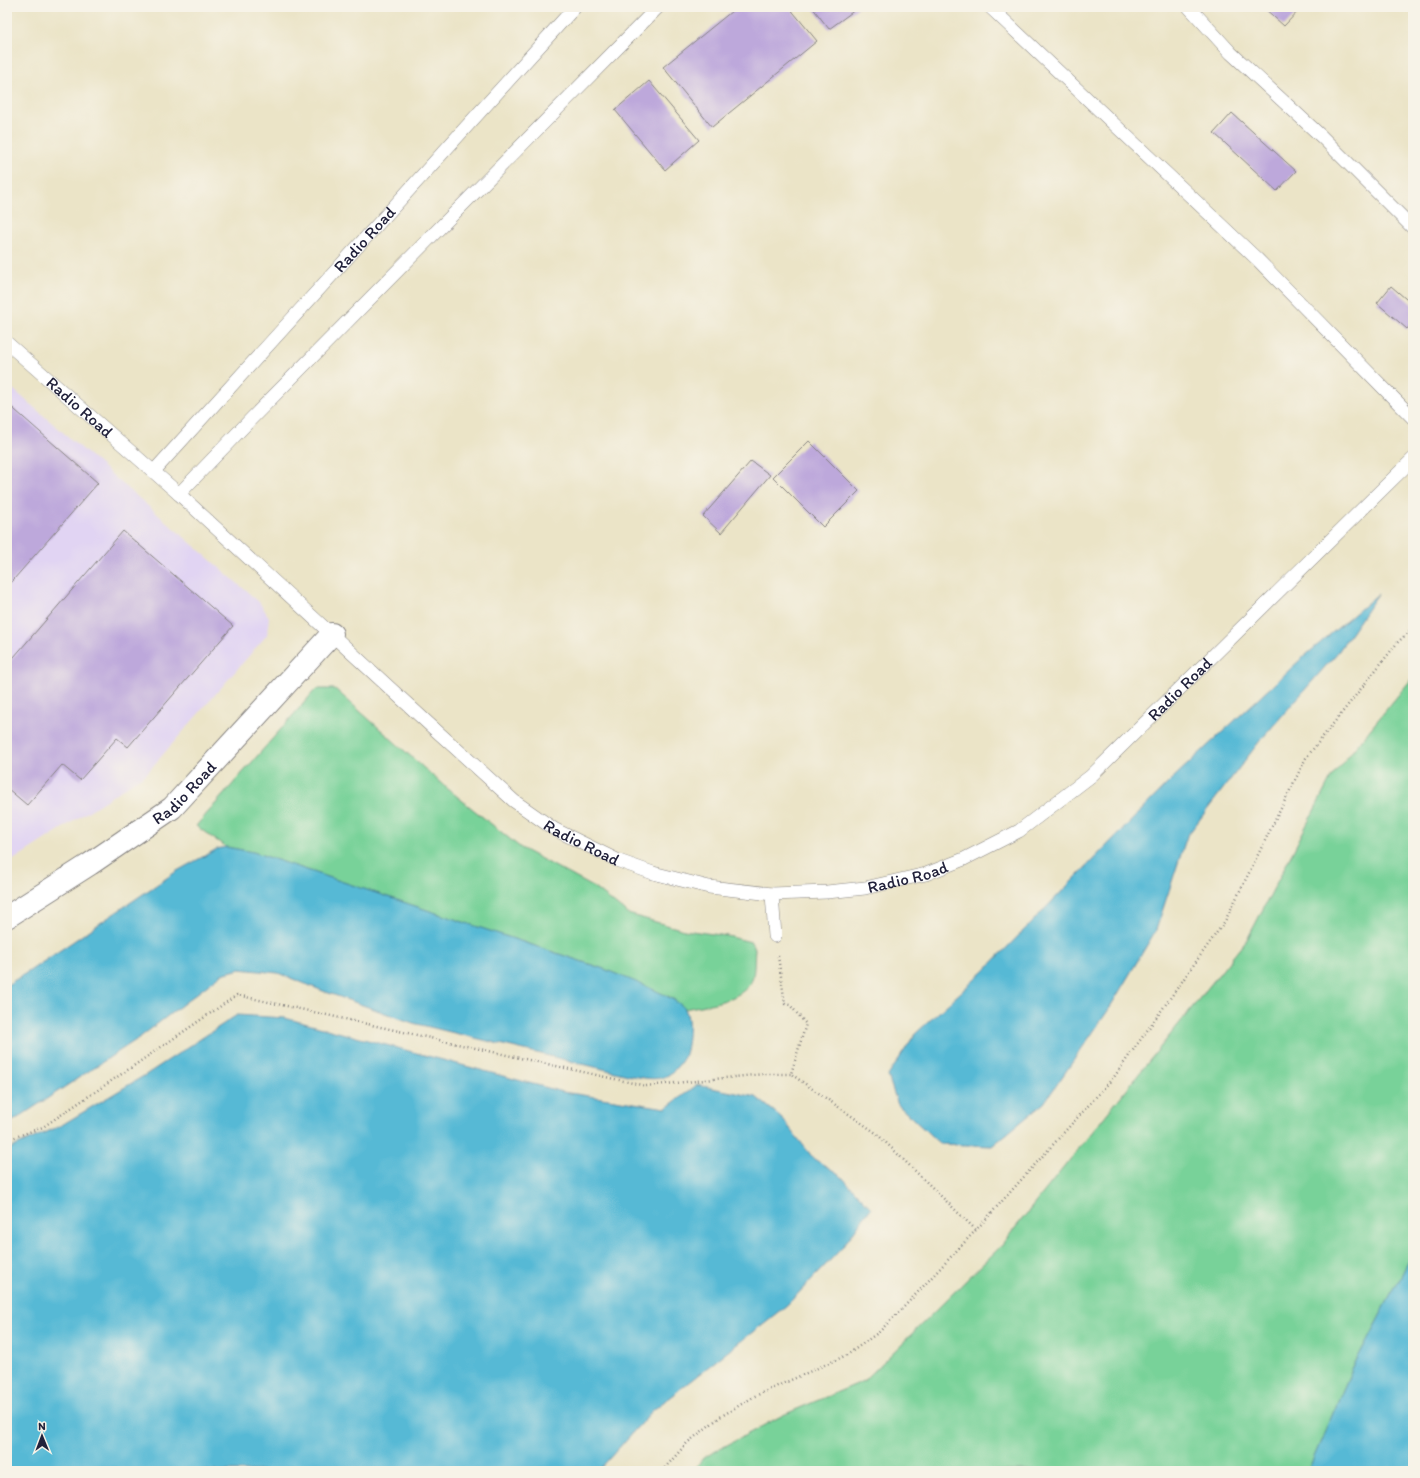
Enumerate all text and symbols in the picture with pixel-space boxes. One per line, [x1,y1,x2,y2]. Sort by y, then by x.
street label: Radio Road [329,202,400,276]
street label: Radio Road [42,372,118,442]
street label: Radio Road [1143,652,1216,725]
street label: Radio Road [148,756,221,829]
street label: Radio Road [540,815,624,870]
street label: Radio Road [866,856,951,897]
north arrow [22,1416,62,1456]
text: N [38,1420,46,1433]

